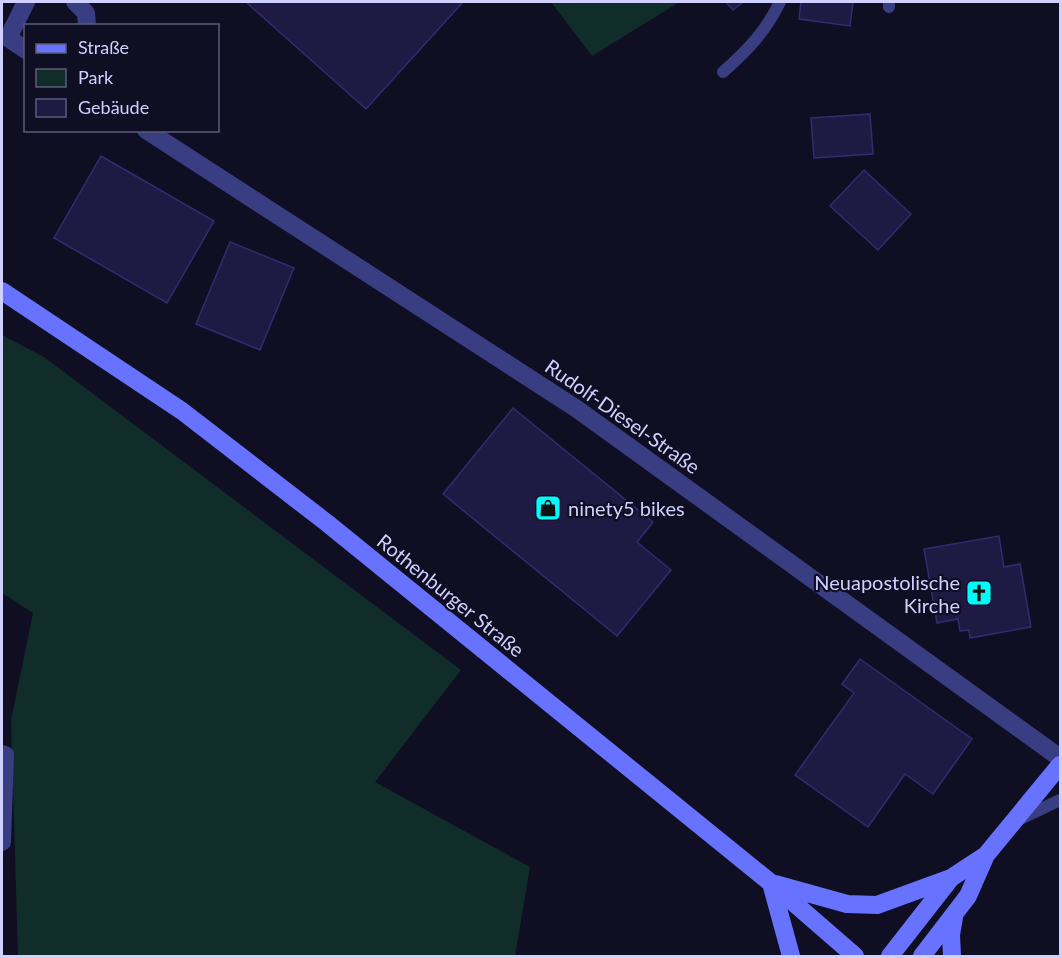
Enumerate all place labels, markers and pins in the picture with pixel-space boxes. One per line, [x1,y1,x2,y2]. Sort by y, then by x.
shop icon: ninety5 bikes [533,493,563,523]
place label: ninety5 bikes [568,496,685,520]
place label: Neuapostolische Kirche [814,570,960,617]
church icon: Neuapostolische Kirche [964,578,994,608]

